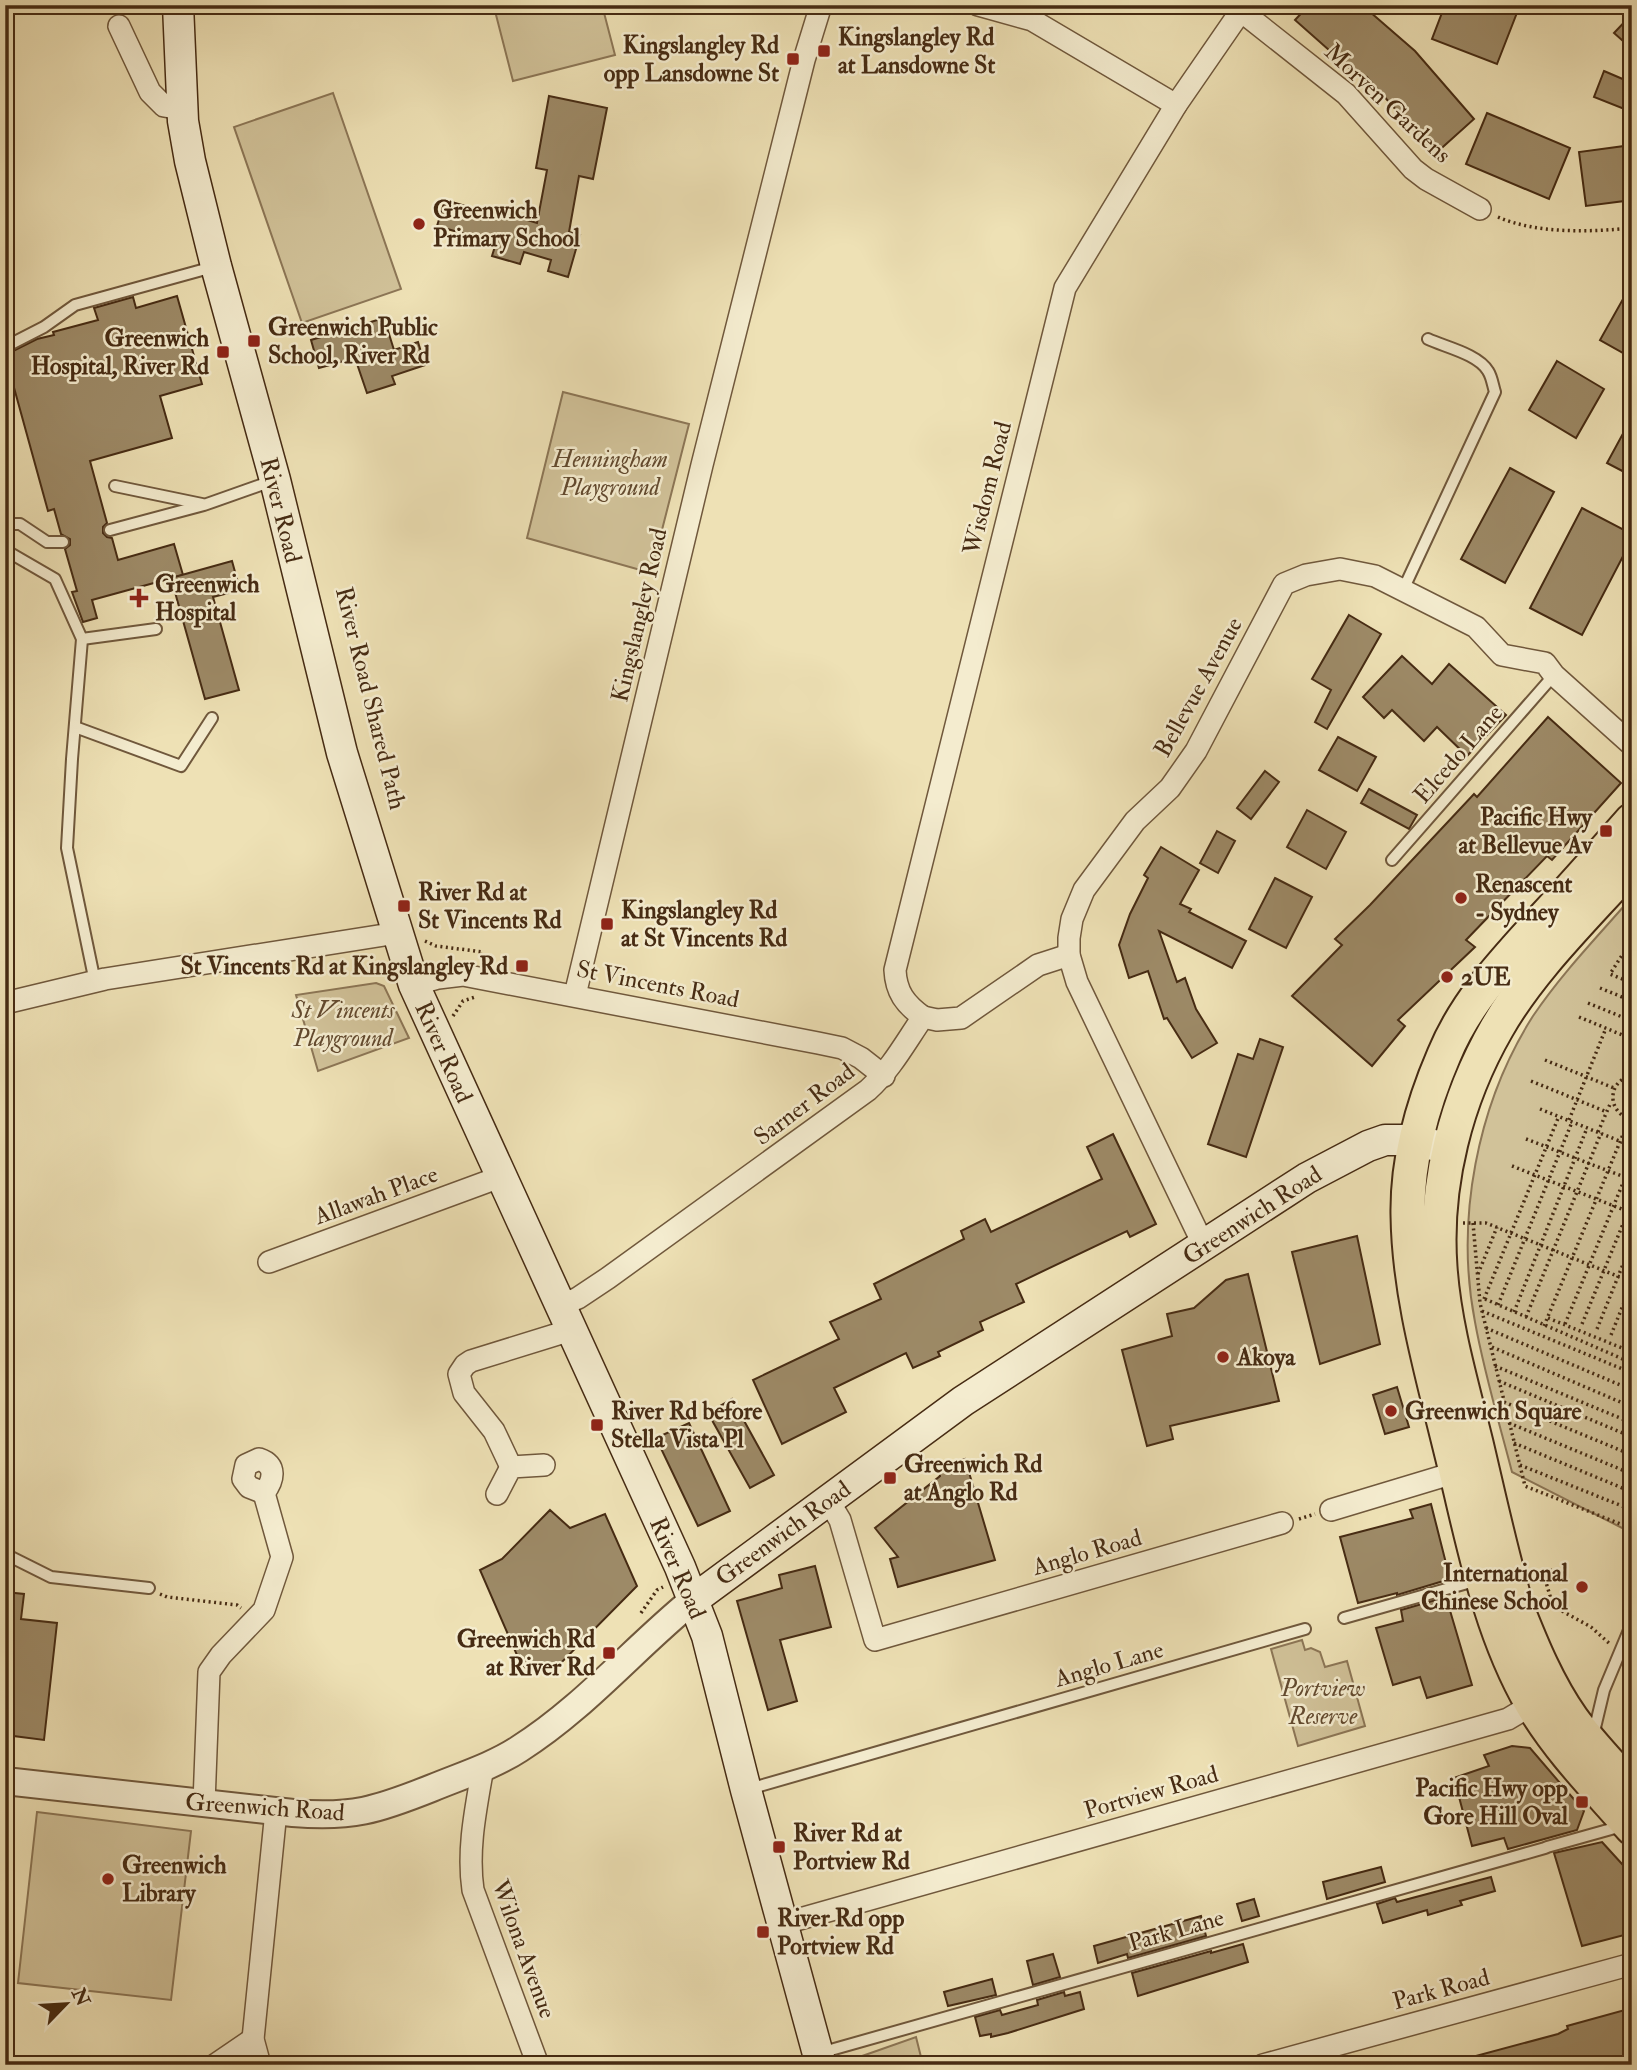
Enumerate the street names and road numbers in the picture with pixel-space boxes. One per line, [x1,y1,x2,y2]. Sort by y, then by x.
street label: Morven Gardens [1318,37,1458,170]
street label: Wisdom Road [956,418,1019,559]
street label: River Road [252,454,309,566]
street label: Kingslangley Road [604,525,675,705]
street label: River Road Shared Path [328,584,413,813]
street label: Bellevue Avenue [1147,612,1250,763]
street label: Elcedo Lane [1407,698,1510,810]
street label: St Vincents Road [574,954,742,1015]
street label: River Road [407,997,480,1108]
street label: Sarner Road [748,1056,861,1153]
street label: Allawah Place [309,1159,442,1232]
street label: Greenwich Road [1177,1159,1328,1272]
street label: Greenwich Road [710,1474,857,1593]
street label: River Road [642,1513,713,1624]
street label: Anglo Road [1028,1522,1146,1583]
street label: Anglo Lane [1050,1634,1167,1695]
street label: Portview Road [1080,1758,1222,1826]
street label: Greenwich Road [184,1786,346,1829]
street label: Wilona Avenue [484,1875,563,2023]
street label: Park Lane [1125,1902,1228,1959]
street label: Park Road [1389,1962,1493,2017]

